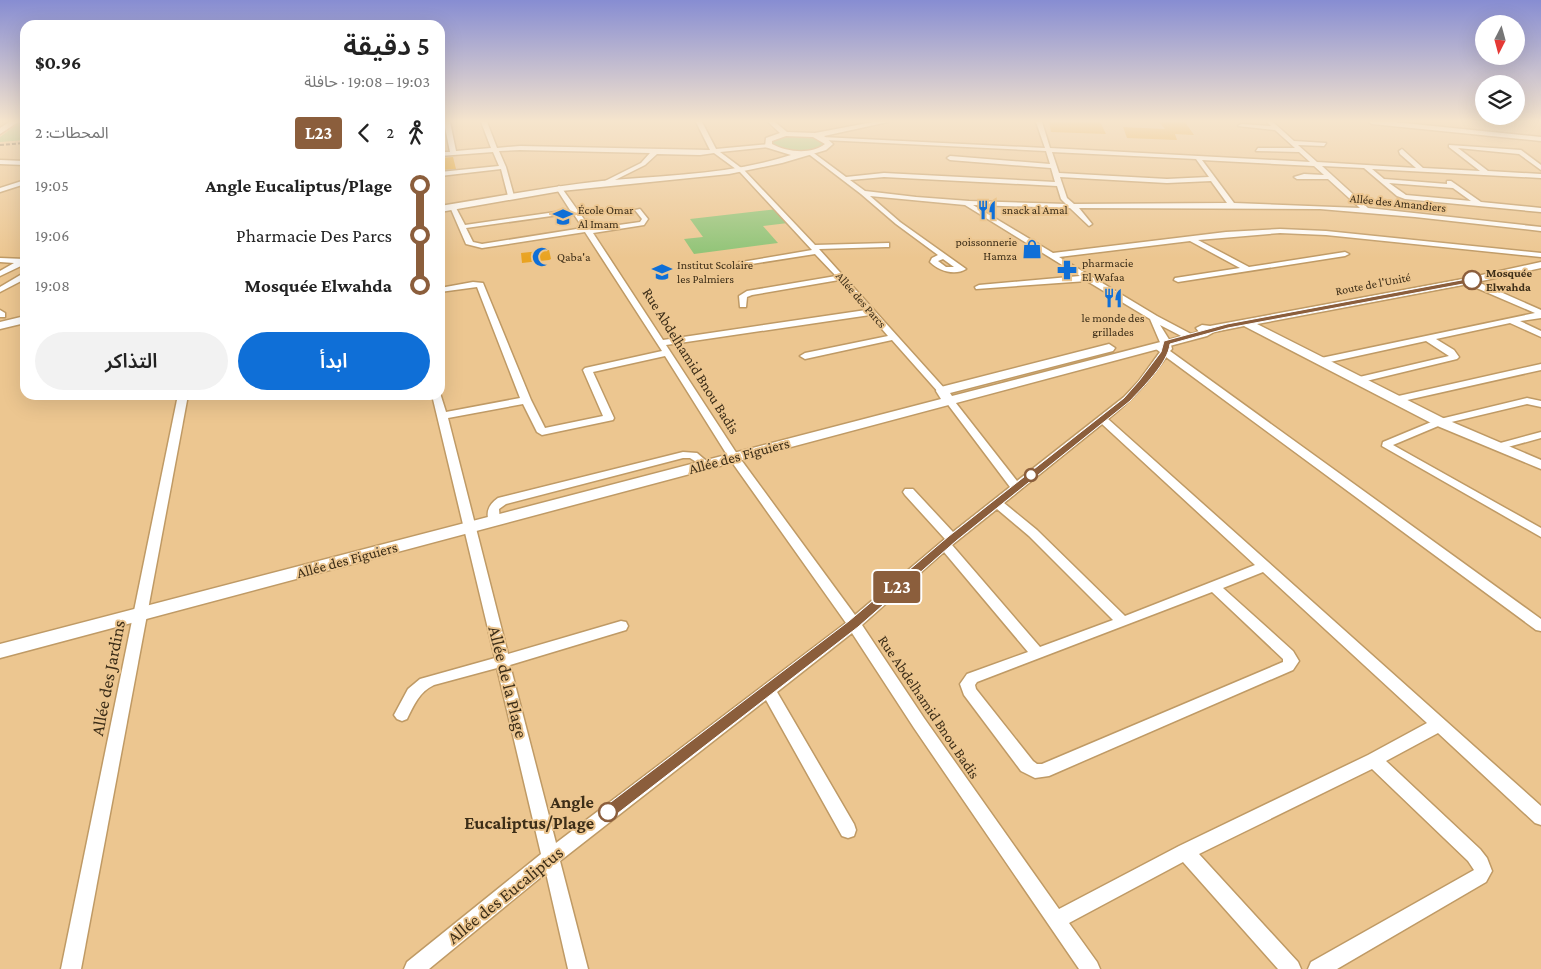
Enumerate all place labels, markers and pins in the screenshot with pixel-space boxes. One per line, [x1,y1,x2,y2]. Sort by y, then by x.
restaurant icon: snack al Amal [976,199,998,221]
place label: École Omar Al Imam [578,203,634,231]
place label: snack al Amal [1002,203,1068,217]
school or university icon: École Omar Al Imam [552,206,574,228]
place label: poissonnerie Hamza [955,235,1017,263]
shop icon: poissonnerie Hamza [1021,238,1043,260]
mosque icon: Qaba'a [531,246,553,268]
place label: Qaba'a [557,250,591,264]
place label: pharmacie El Wafaa [1082,256,1133,284]
place label: Institut Scolaire les Palmiers [677,258,753,286]
pharmacy icon: pharmacie El Wafaa [1056,259,1078,281]
school or university icon: Institut Scolaire les Palmiers [651,261,673,283]
place label: Mosquée Elwahda [1486,266,1532,294]
marker: Mosquée Elwahda [1462,270,1482,290]
restaurant icon: le monde des grillades [1102,287,1124,309]
place label: le monde des grillades [1082,311,1145,339]
unlabelled marker [1024,468,1038,482]
place label: Angle Eucaliptus/Plage [464,792,594,833]
marker: Angle Eucaliptus/Plage [598,802,618,822]

